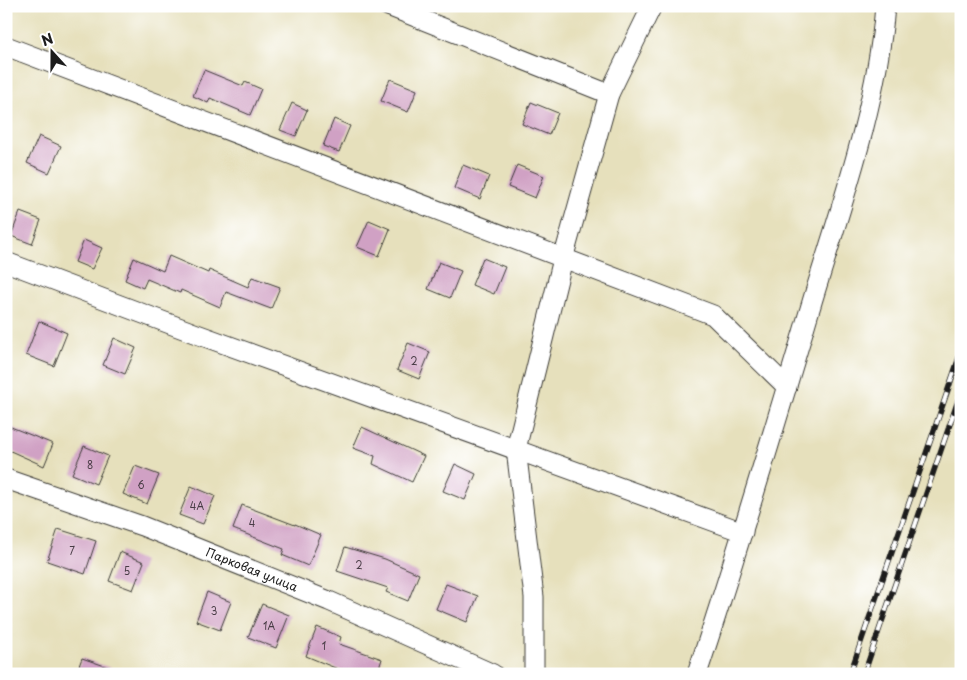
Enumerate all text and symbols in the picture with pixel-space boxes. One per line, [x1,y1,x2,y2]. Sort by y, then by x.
north arrow [28,28,78,78]
text: N [38,28,56,51]
house number: 2 [410,353,418,368]
house number: 8 [87,457,93,472]
house number: 6 [137,477,145,492]
house number: 4А [190,498,204,513]
house number: 4 [249,515,256,530]
street label: Парковая улица [203,542,301,596]
house number: 7 [69,543,75,558]
house number: 2 [355,557,363,572]
house number: 5 [124,563,130,578]
house number: 3 [211,603,217,618]
house number: 1А [263,618,275,633]
house number: 1 [322,638,326,653]

